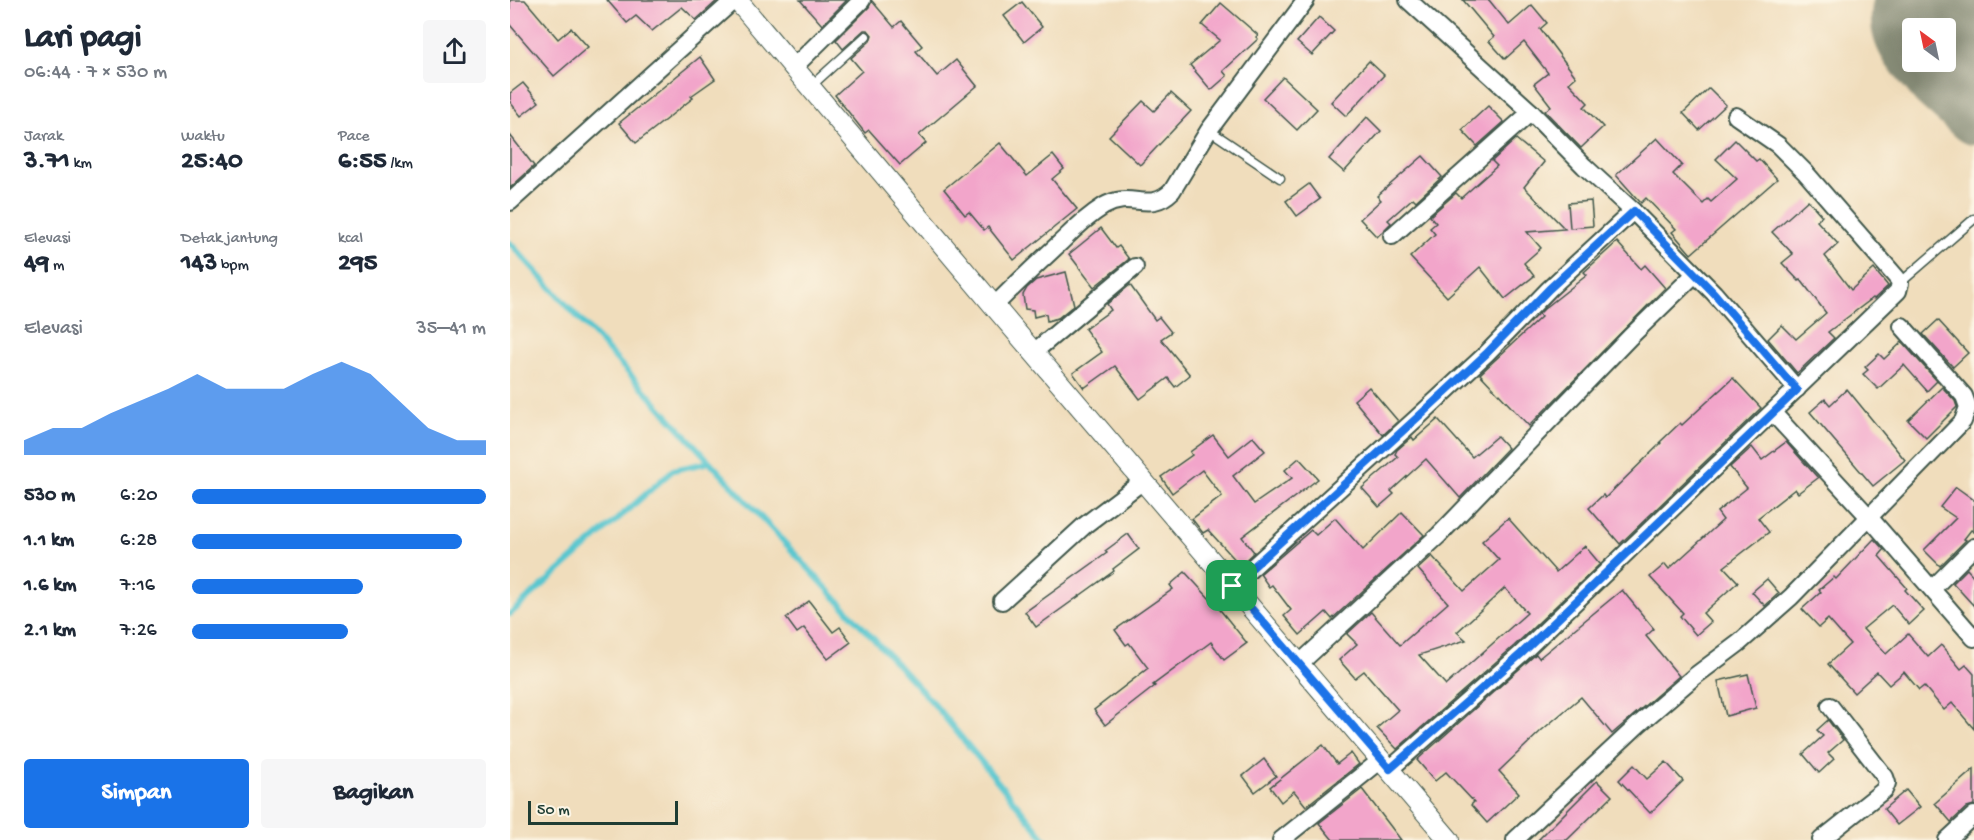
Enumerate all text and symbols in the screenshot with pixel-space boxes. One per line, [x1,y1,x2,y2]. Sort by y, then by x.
north arrow [1902,18,1956,72]
map controls [1902,18,1956,72]
text: Lari pagi [24,20,142,58]
button: share [423,20,486,83]
text: 06:44 · 7 × 530 m [24,62,167,85]
text: Jarak [24,128,63,147]
text: Waktu [181,128,225,147]
text: Pace [338,128,369,147]
text: 3.71 [24,147,70,178]
text: 25:40 [181,147,243,178]
text: 6:55 [338,147,387,178]
text: km [70,155,92,174]
text: /km [387,155,413,174]
text: Elevasi [24,230,71,249]
text: Detak jantung [181,230,278,249]
text: kcal [338,230,363,249]
text: 49 [24,249,49,280]
text: 143 [181,249,217,280]
text: 295 [338,249,377,280]
text: m [49,257,64,276]
text: bpm [217,257,249,276]
text: Elevasi [24,318,83,341]
text: 35–41 m [416,318,486,341]
text: 530 m [24,485,75,508]
text: 6:20 [120,485,158,508]
text: 1.1 km [24,530,74,553]
text: 6:28 [120,530,157,553]
pin [1206,560,1257,611]
icon: arrive [1215,569,1248,602]
text: 1.6 km [24,575,76,598]
text: 7:16 [120,575,155,598]
text: 2.1 km [24,620,76,643]
text: 7:26 [120,620,157,643]
button: Simpan [24,759,249,828]
button: Bagikan [261,759,486,828]
scale bar [528,798,678,826]
text: 50 m [537,802,570,821]

